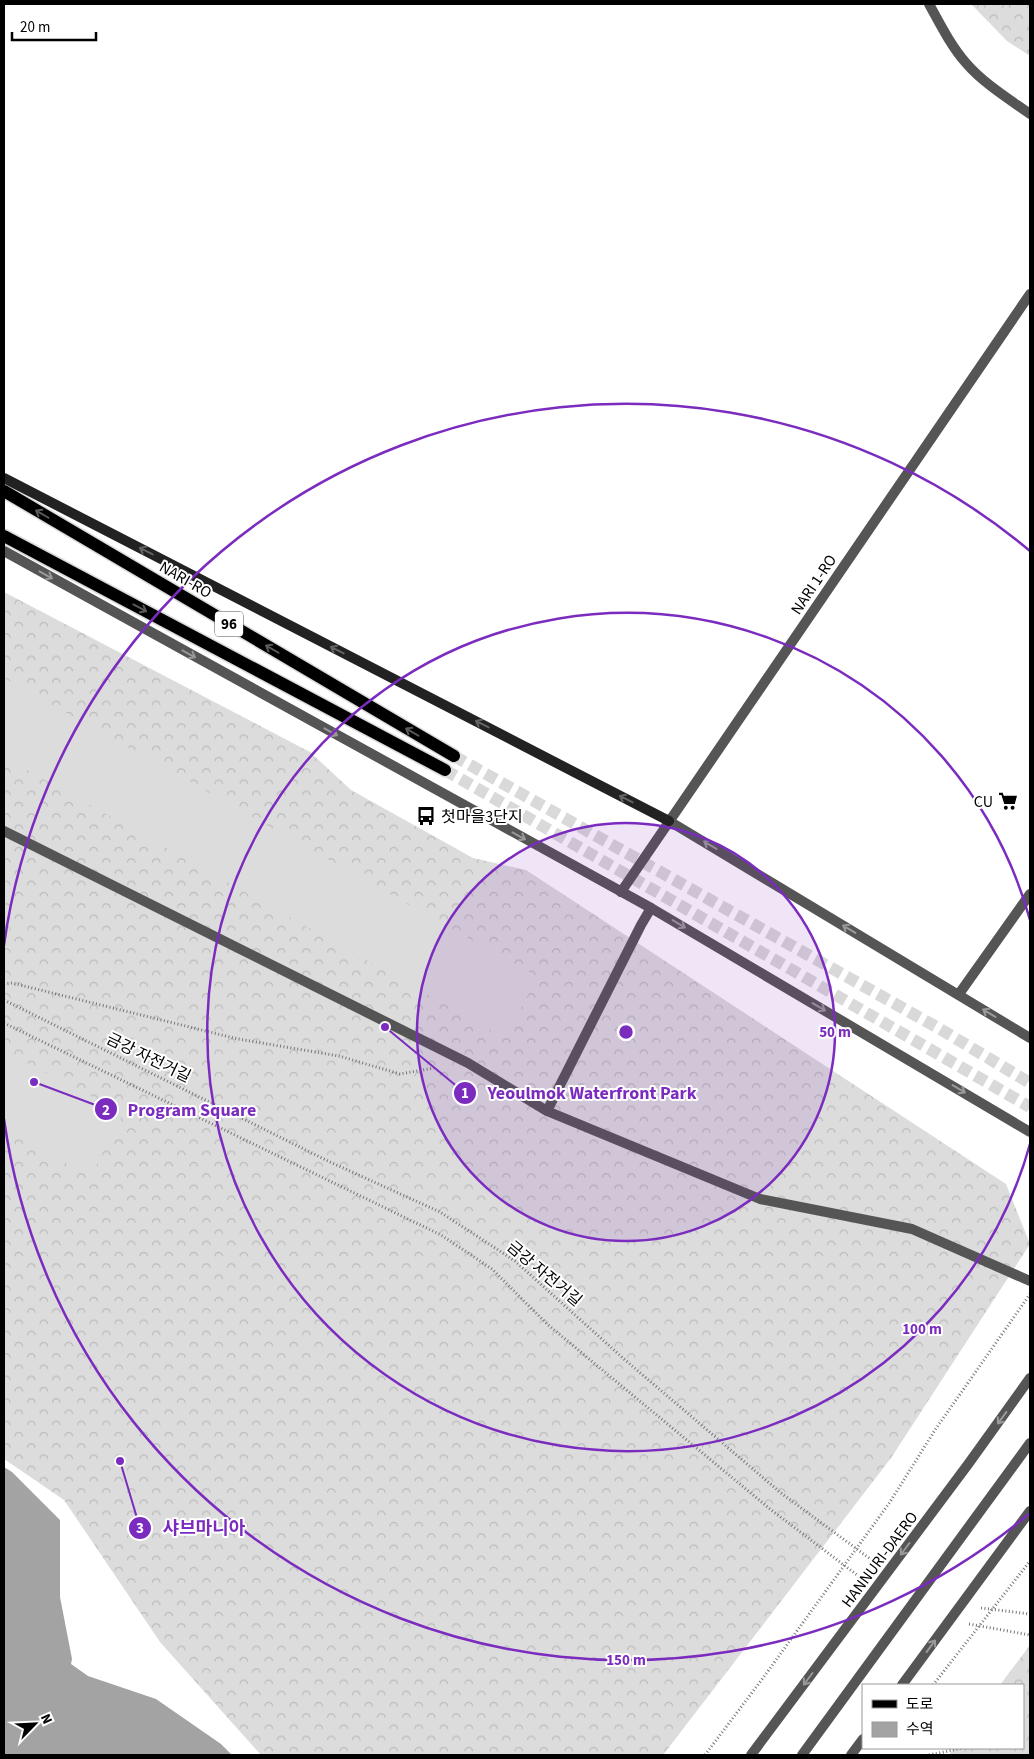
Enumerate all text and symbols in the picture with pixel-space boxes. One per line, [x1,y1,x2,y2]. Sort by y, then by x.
scale bar [12,10,96,42]
text: 20 m [20,17,50,38]
one-way arrow [35,508,49,518]
one-way arrow [139,546,154,556]
street label: NARI 1-RO [786,550,842,619]
street label: NARI-RO [155,556,216,604]
one-way arrow [39,570,54,580]
one-way arrow [132,603,147,613]
road number: 96 [215,612,243,636]
one-way arrow [266,644,280,654]
one-way arrow [330,645,345,655]
one-way arrow [181,649,195,659]
one-way arrow [475,719,490,728]
one-way arrow [406,726,420,736]
one-way arrow [323,728,338,738]
supermarket icon: CU [997,790,1019,812]
place label: CU [974,791,993,813]
one-way arrow [619,794,634,803]
bus stop icon: 첫마을3단지 [415,805,437,827]
place label: 첫마을3단지 [441,806,523,828]
one-way arrow [511,832,526,842]
one-way arrow [703,840,717,850]
one-way arrow [672,920,686,930]
one-way arrow [843,923,857,933]
one-way arrow [811,1002,826,1012]
one-way arrow [982,1007,996,1017]
text: 50 m [819,1022,851,1043]
centre of rings [617,1023,635,1041]
street label: 금강 자전거길 [103,1028,195,1088]
callout: Yeoulmok Waterfront Park [452,1076,706,1109]
text: Yeoulmok Waterfront Park [486,1081,697,1106]
text: 1 [461,1083,469,1104]
one-way arrow [951,1085,965,1095]
callout: Program Square [93,1093,267,1126]
text: Program Square [128,1098,256,1123]
text: 2 [102,1100,110,1121]
street label: 금강 자전거길 [502,1236,586,1312]
text: 100 m [902,1319,942,1340]
one-way arrow [997,1411,1007,1425]
street label: HANNURI-DAERO [836,1507,923,1612]
callout: 샤브마니아 [127,1511,255,1544]
text: 샤브마니아 [163,1516,246,1541]
text: 3 [136,1518,144,1539]
one-way arrow [900,1542,911,1555]
one-way arrow [926,1639,936,1653]
text: 150 m [606,1650,646,1671]
one-way arrow [803,1672,814,1685]
legend [862,1684,1024,1749]
text: 도로 [906,1694,934,1715]
north arrow [10,1699,60,1749]
text: N [35,1711,57,1727]
text: 수역 [906,1719,934,1740]

